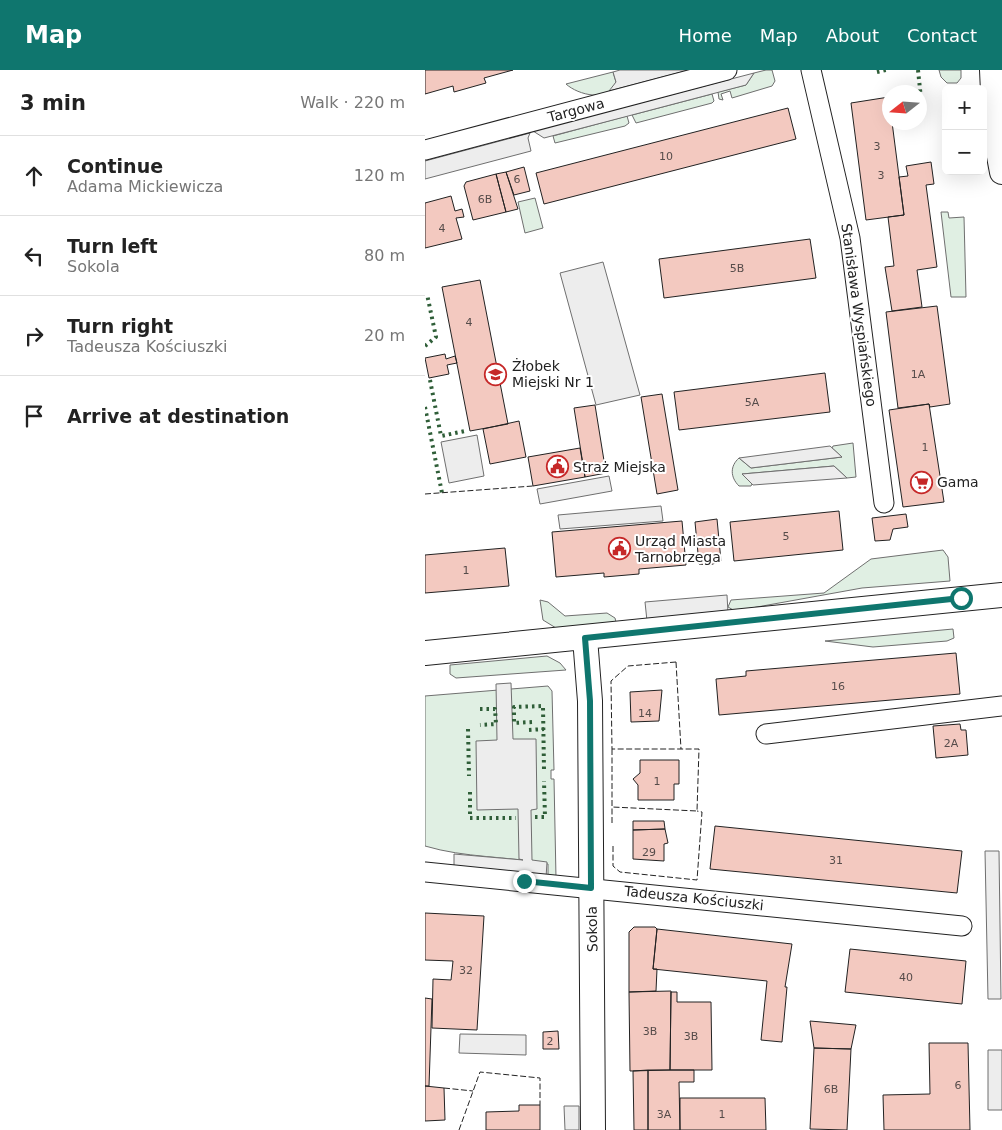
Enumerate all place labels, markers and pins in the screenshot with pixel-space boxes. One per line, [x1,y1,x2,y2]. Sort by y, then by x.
place label: Żłobek Miejski Nr 1 [512,357,594,390]
school or university icon: Żłobek Miejski Nr 1 [484,362,508,386]
public building icon: Straż Miejska [545,455,569,479]
place label: Straż Miejska [573,459,666,475]
supermarket icon: Gama [909,470,933,494]
place label: Gama [937,474,979,490]
place label: Urząd Miasta Tarnobrzega [634,533,726,565]
public building icon: Urząd Miasta Tarnobrzega [607,537,631,561]

